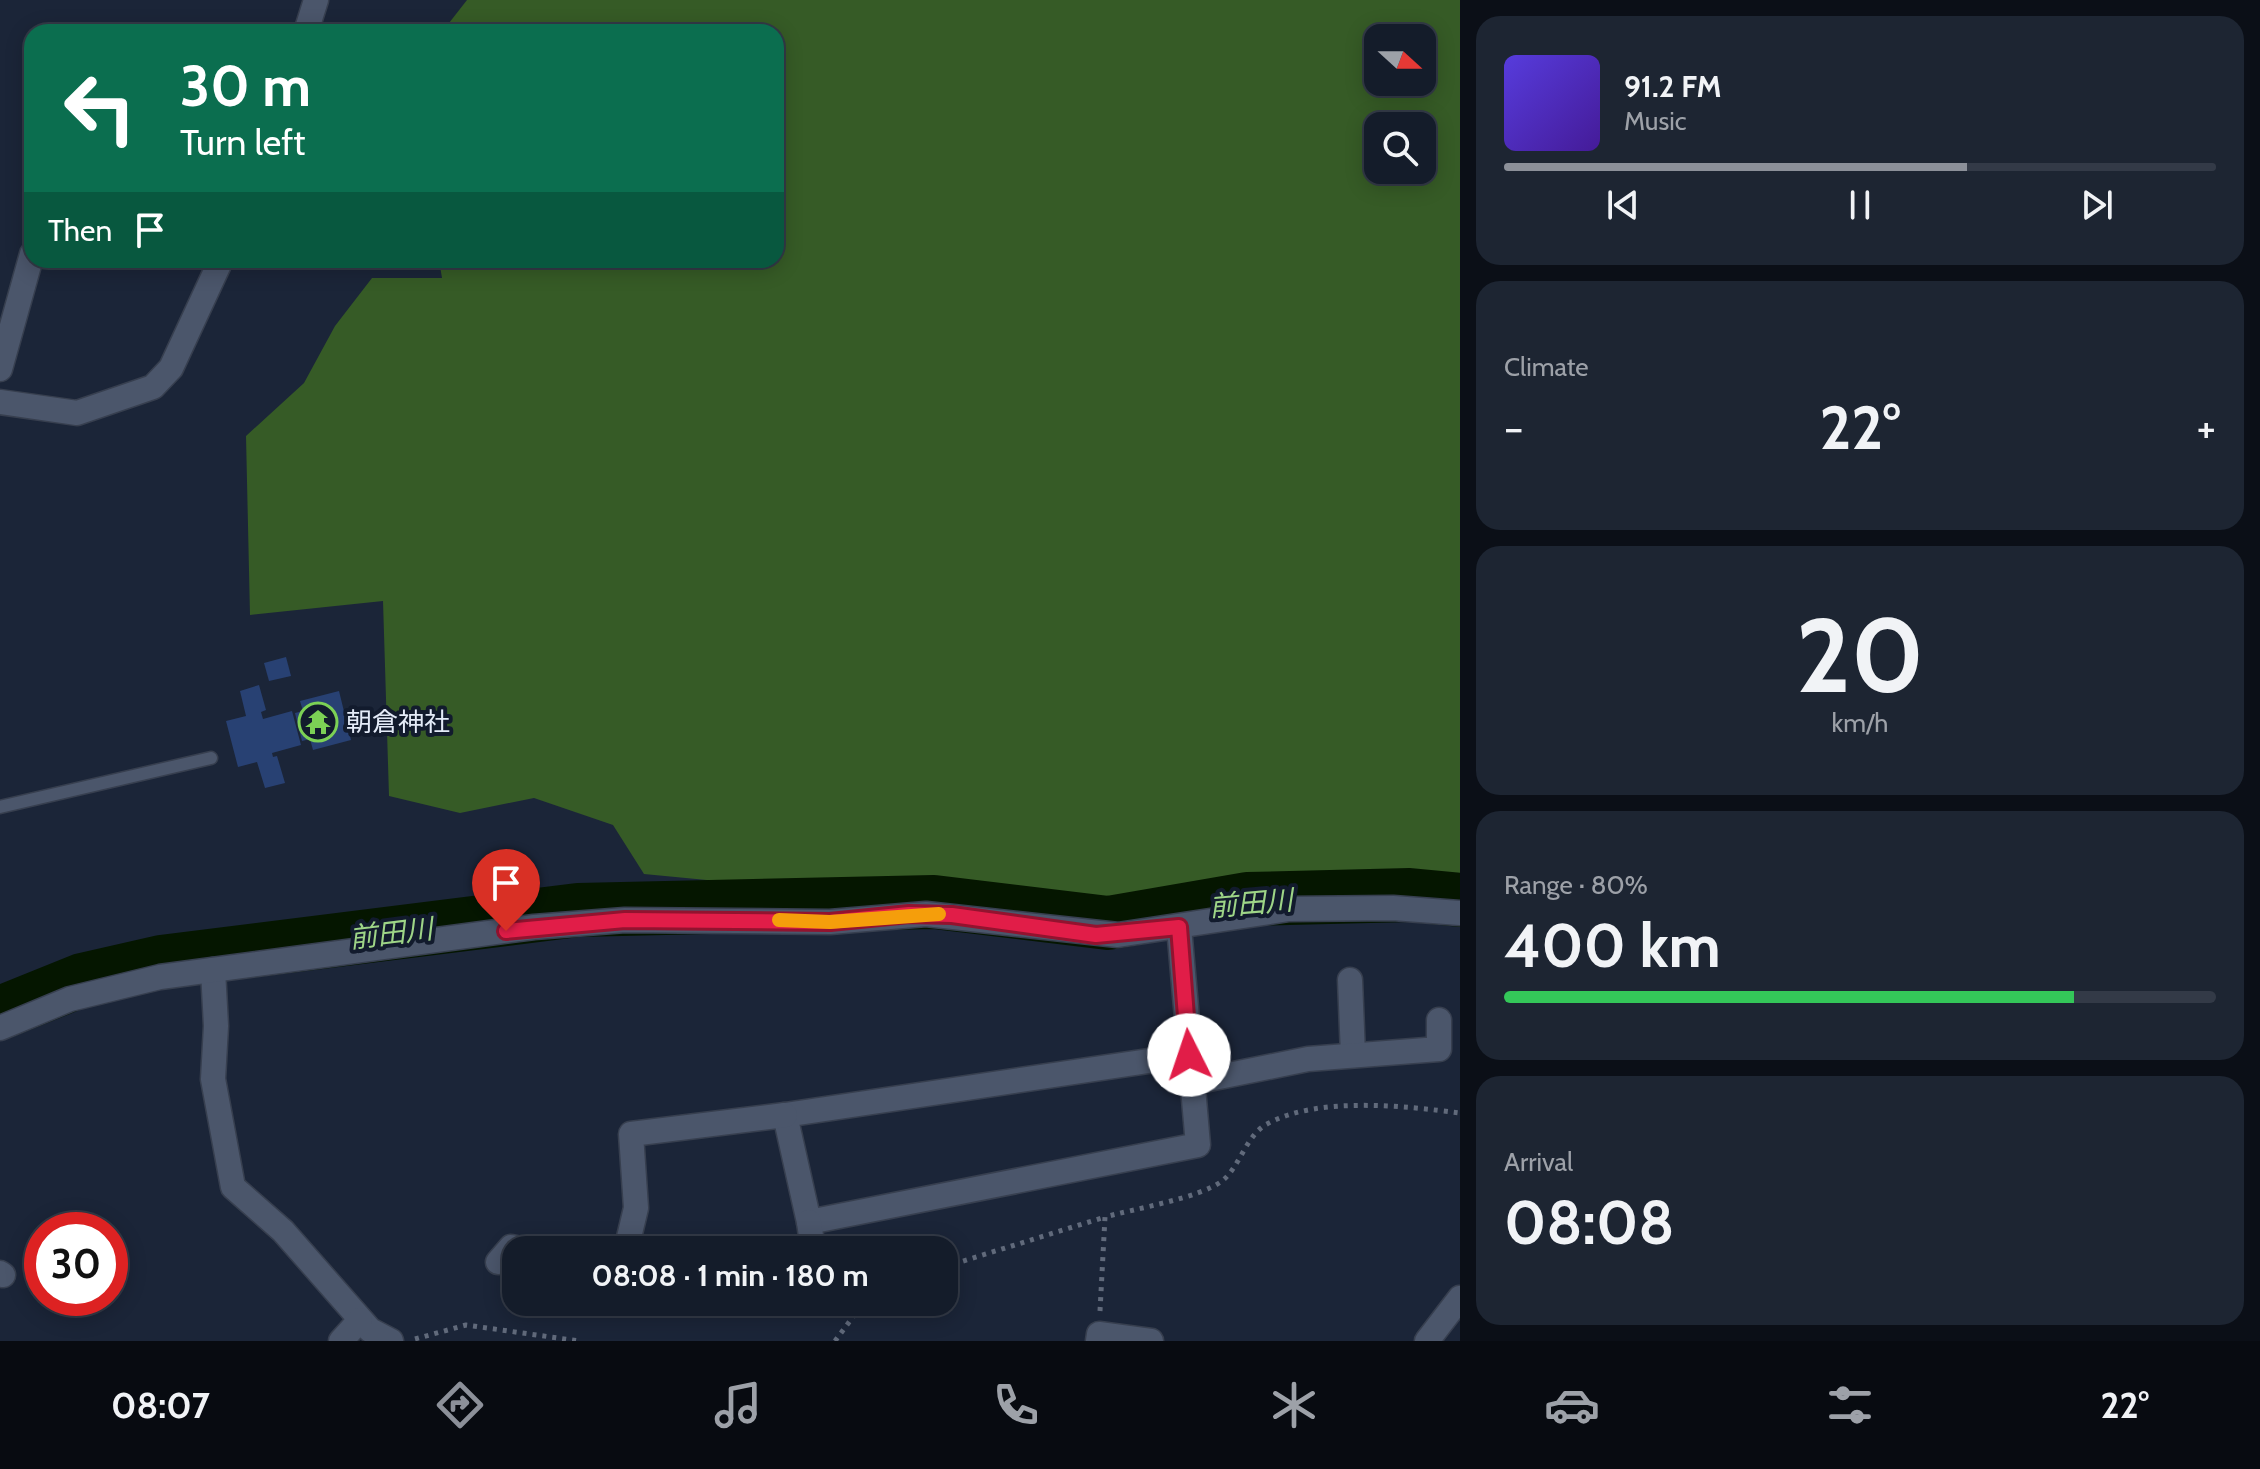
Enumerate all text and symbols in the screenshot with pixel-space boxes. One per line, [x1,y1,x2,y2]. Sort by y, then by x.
north arrow [1364,24,1436,96]
map controls [1364,24,1436,184]
text: 30 m [180,52,311,120]
icon: left [48,56,152,160]
text: 91.2 FM [1624,68,1721,105]
text: Music [1624,105,1687,137]
button: search [1364,112,1436,184]
text: Turn left [180,120,305,164]
icon: previous [1601,183,1645,227]
icon: pause [1838,183,1882,227]
icon: next [2075,183,2119,227]
icon: arrive [128,208,172,252]
text: Then [48,212,112,249]
text: Climate [1504,351,1589,383]
text: 22° [1820,391,1900,464]
text: − [1504,401,1523,454]
text: + [2197,401,2216,454]
text: 20 [1796,592,1924,718]
temple icon: 朝倉神社 [297,701,339,743]
place label: 朝倉神社 [346,706,450,738]
text: km/h [1832,707,1888,739]
pin [472,849,540,931]
icon: arrive [484,861,528,905]
text: Range · 80% [1504,869,1648,901]
water label: 前田川 [1208,882,1297,924]
text: 400 km [1504,909,1721,982]
water label: 前田川 [347,911,438,955]
position arrow [1147,1013,1231,1097]
text: Arrival [1504,1146,1573,1178]
text: 08:08 [1504,1186,1675,1259]
speed limit sign: 30 [24,1212,128,1316]
text: 08:08 · 1 min · 180 m [591,1257,869,1294]
icon: directions [432,1377,488,1433]
icon: music [710,1377,766,1433]
icon: phone [988,1377,1044,1433]
icon: climate [1266,1377,1322,1433]
icon: car [1544,1377,1600,1433]
icon: filters [1822,1377,1878,1433]
text: 08:07 [111,1383,210,1427]
text: 22° [2100,1383,2149,1427]

